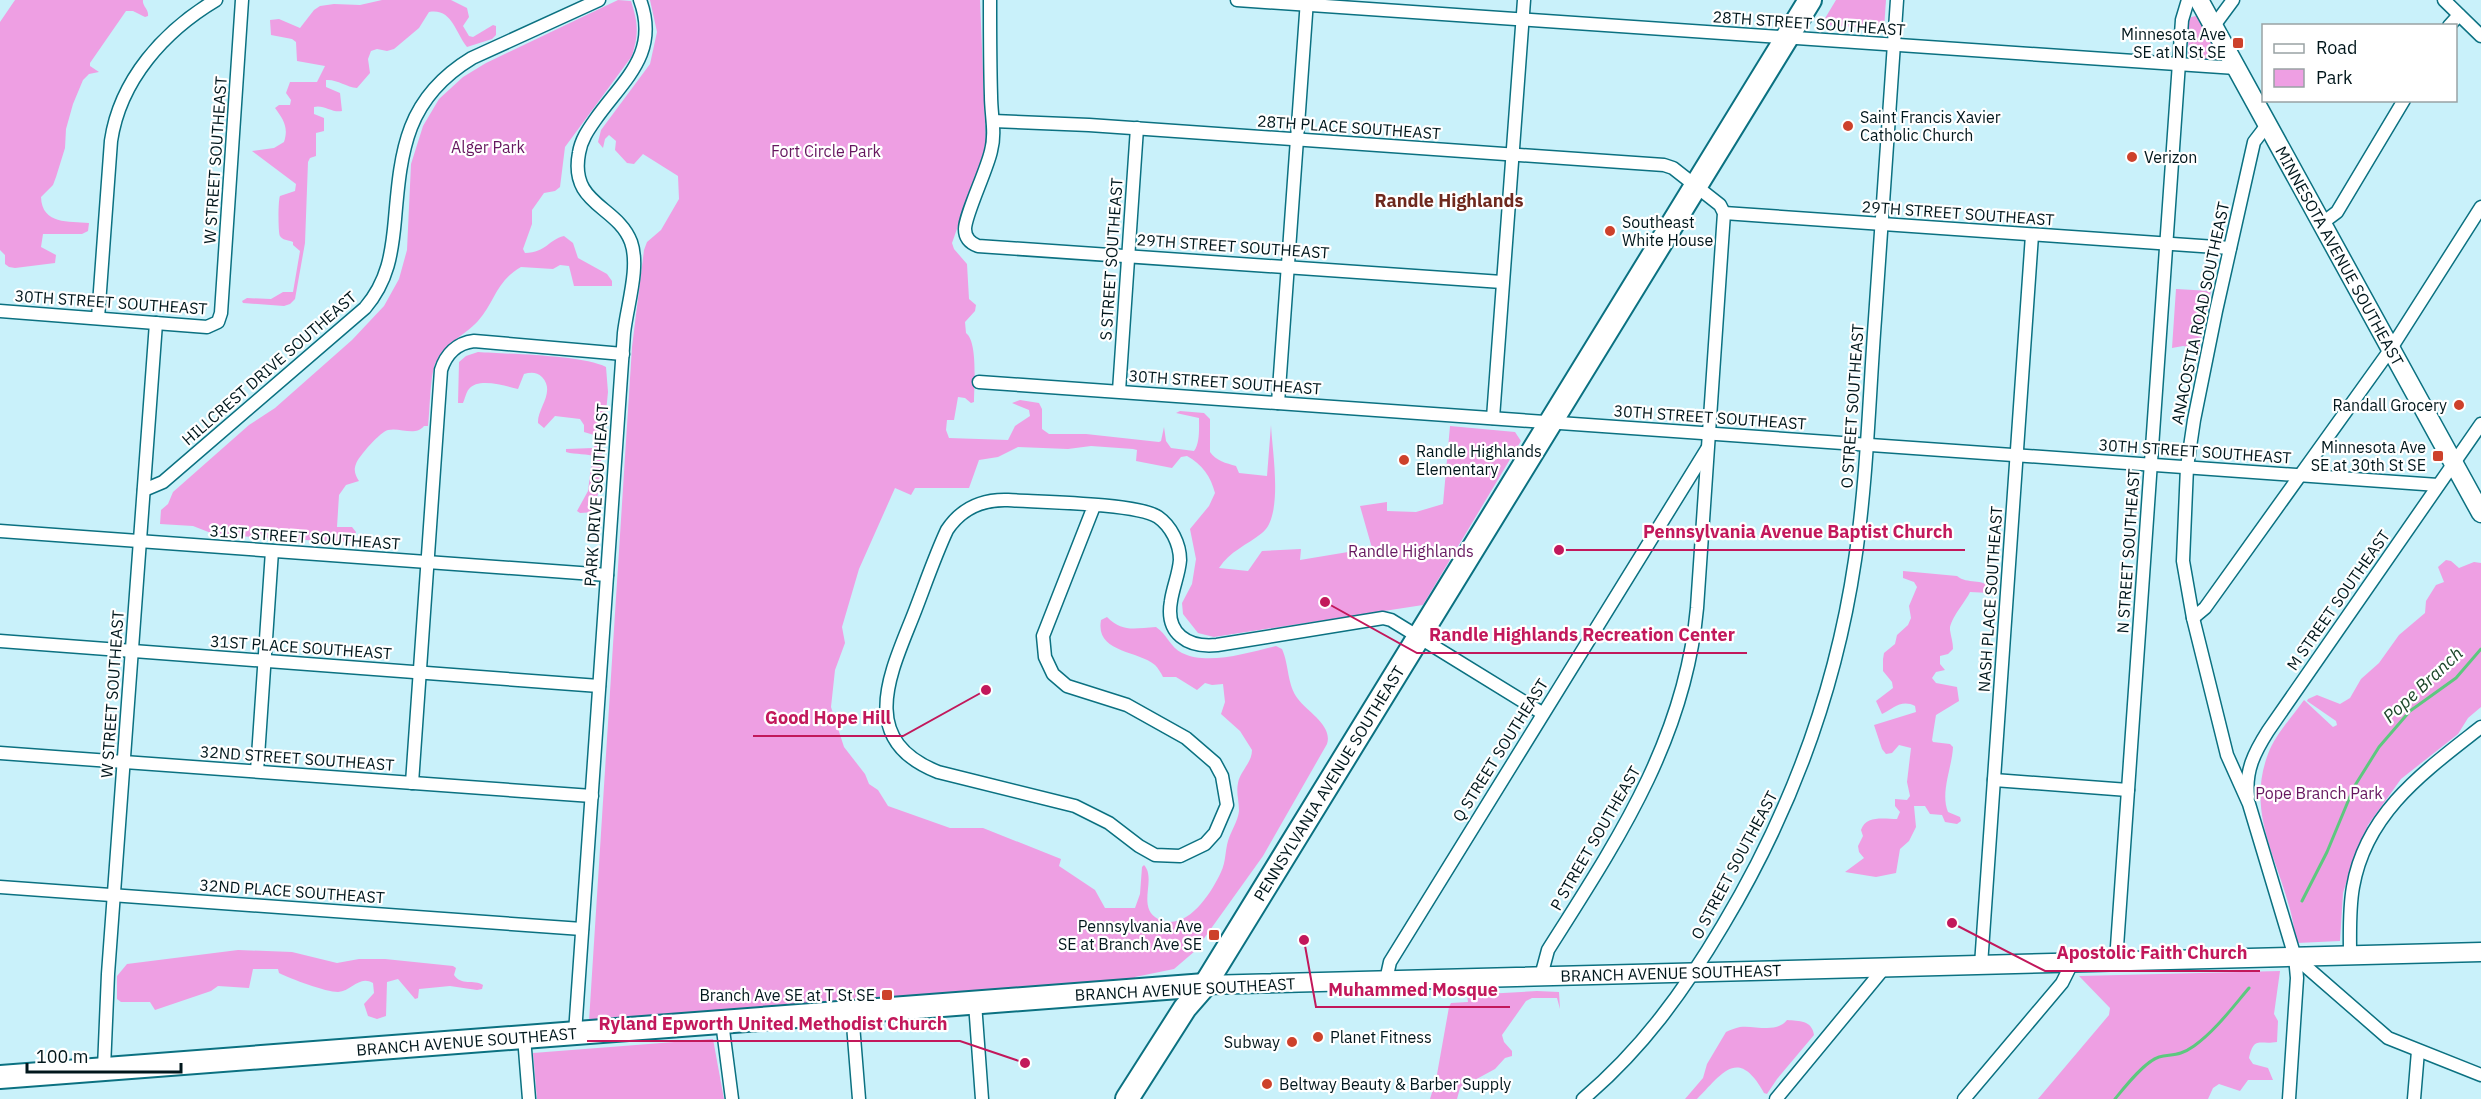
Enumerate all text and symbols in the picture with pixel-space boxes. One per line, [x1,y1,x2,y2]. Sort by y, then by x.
street label: 28TH STREET SOUTHEAST [1712,6,1906,40]
place label: Minnesota Ave SE at N St SE [2121,24,2226,62]
legend [2262,24,2457,102]
marker: Minnesota Ave SE at N St SE [2231,36,2245,50]
text: Road [2316,36,2357,59]
text: Park [2316,66,2353,89]
street label: W STREET SOUTHEAST [199,76,231,244]
place label: Saint Francis Xavier Catholic Church [1860,107,2001,145]
street label: 28TH PLACE SOUTHEAST [1256,111,1442,143]
marker: Saint Francis Xavier Catholic Church [1841,119,1855,133]
park label: Alger Park [451,137,525,157]
park label: Fort Circle Park [771,141,882,161]
street label: MINNESOTA AVENUE SOUTHEAST [2271,143,2408,369]
place label: Verizon [2144,147,2197,167]
marker: Verizon [2125,150,2139,164]
street label: S STREET SOUTHEAST [1095,177,1127,341]
district label: Randle Highlands [1375,189,1523,212]
street label: 29TH STREET SOUTHEAST [1861,196,2055,230]
street label: ANACOSTIA ROAD SOUTHEAST [2167,200,2233,426]
place label: Southeast White House [1622,212,1714,250]
marker: Southeast White House [1603,224,1617,238]
street label: 29TH STREET SOUTHEAST [1136,229,1330,263]
street label: 30TH STREET SOUTHEAST [14,285,208,319]
street label: HILLCREST DRIVE SOUTHEAST [178,287,360,449]
street label: O STREET SOUTHEAST [1836,323,1868,489]
street label: 30TH STREET SOUTHEAST [1128,365,1322,399]
place label: Randall Grocery [2332,395,2447,415]
marker: Randall Grocery [2452,398,2466,412]
street label: 30TH STREET SOUTHEAST [1613,400,1807,434]
street label: PARK DRIVE SOUTHEAST [580,403,612,587]
street label: 30TH STREET SOUTHEAST [2098,434,2292,468]
place label: Minnesota Ave SE at 30th St SE [2311,437,2426,475]
place label: Randle Highlands Elementary [1416,441,1542,479]
marker: Minnesota Ave SE at 30th St SE [2431,449,2445,463]
marker: Randle Highlands Elementary [1397,453,1411,467]
street label: N STREET SOUTHEAST [2112,468,2144,634]
street label: NASH PLACE SOUTHEAST [1974,505,2006,693]
callout: Pennsylvania Avenue Baptist Church [1631,514,1965,550]
street label: 31ST STREET SOUTHEAST [209,520,401,554]
text: Pennsylvania Avenue Baptist Church [1643,520,1953,543]
street label: M STREET SOUTHEAST [2282,526,2394,674]
park label: Randle Highlands [1348,541,1474,561]
street label: W STREET SOUTHEAST [96,610,128,778]
callout: Randle Highlands Recreation Center [1417,617,1747,653]
text: Randle Highlands Recreation Center [1429,623,1735,646]
street label: 31ST PLACE SOUTHEAST [209,631,393,663]
water label: Pope Branch [2378,642,2468,728]
street label: PENNSYLVANIA AVENUE SOUTHEAST [1249,662,1409,905]
street label: Q STREET SOUTHEAST [1448,675,1552,825]
callout: Good Hope Hill [753,700,903,736]
text: Good Hope Hill [765,706,891,729]
street label: 32ND STREET SOUTHEAST [199,741,395,775]
street label: P STREET SOUTHEAST [1546,762,1644,914]
park label: Pope Branch Park [2255,783,2383,803]
street label: O STREET SOUTHEAST [1686,787,1782,943]
street label: 32ND PLACE SOUTHEAST [199,875,385,907]
place label: Pennsylvania Ave SE at Branch Ave SE [1058,916,1202,954]
marker: Pennsylvania Ave SE at Branch Ave SE [1207,928,1221,942]
callout: Apostolic Faith Church [2045,935,2260,971]
text: Apostolic Faith Church [2057,941,2247,964]
street label: BRANCH AVENUE SOUTHEAST [1560,960,1782,986]
callout: Muhammed Mosque [1316,971,1510,1007]
street label: BRANCH AVENUE SOUTHEAST [1074,973,1296,1005]
text: Muhammed Mosque [1328,978,1498,1001]
place label: Branch Ave SE at T St SE [699,985,875,1005]
marker: Branch Ave SE at T St SE [880,988,894,1002]
callout: Ryland Epworth United Methodist Church [587,1005,960,1041]
text: Ryland Epworth United Methodist Church [599,1012,947,1035]
street label: BRANCH AVENUE SOUTHEAST [356,1023,578,1060]
place label: Planet Fitness [1330,1027,1432,1047]
marker: Planet Fitness [1311,1030,1325,1044]
place label: Subway [1224,1032,1280,1052]
marker: Subway [1285,1035,1299,1049]
scale bar [27,1036,182,1074]
text: 100 m [36,1045,88,1068]
place label: Beltway Beauty & Barber Supply [1279,1074,1511,1094]
marker: Beltway Beauty & Barber Supply [1260,1077,1274,1091]

